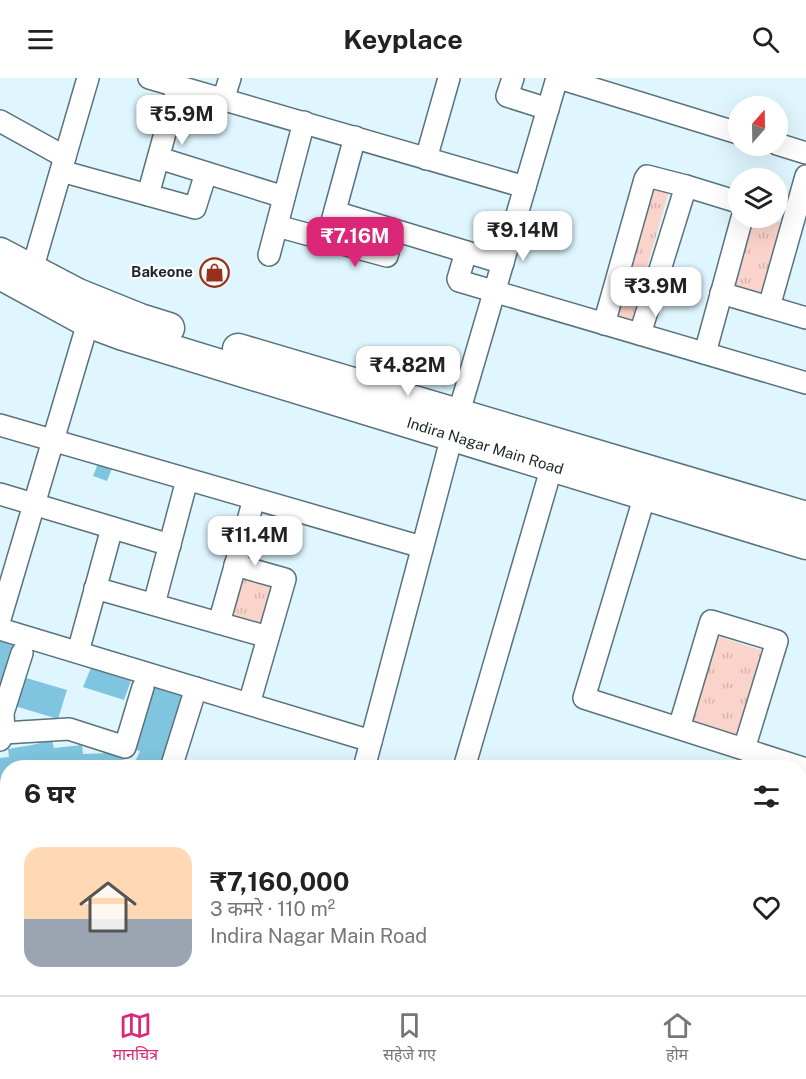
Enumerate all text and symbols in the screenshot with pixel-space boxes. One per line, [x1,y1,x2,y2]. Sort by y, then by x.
icon: menu [24,23,57,56]
text: Keyplace [343,23,463,55]
icon: search [749,23,782,56]
pin: ₹5.9M [140,95,224,146]
north arrow [728,96,788,156]
map controls [728,96,788,228]
text: ₹5.9M [150,102,214,126]
button: layers [728,168,788,228]
pin: ₹9.14M [474,211,572,262]
pin: ₹7.16M [306,217,404,268]
text: ₹9.14M [487,218,559,242]
text: ₹7.16M [321,224,389,248]
shop icon: Bakeone [198,256,230,288]
place label: Bakeone [131,263,193,280]
pin: ₹3.9M [614,267,698,318]
text: ₹3.9M [624,274,688,298]
pin: ₹4.82M [359,346,457,397]
text: ₹4.82M [370,353,446,377]
street label: Indira Nagar Main Road [405,414,566,477]
pin: ₹11.4M [206,516,304,567]
text: ₹11.4M [222,523,288,547]
text: 6 घर [24,778,75,809]
icon: filters [750,780,783,813]
text: ₹7,160,000 [210,866,350,897]
icon: home [72,871,144,943]
icon: heart [750,891,783,924]
text: 3 कमरे · 110 m² [210,897,335,921]
text: Indira Nagar Main Road [210,924,427,948]
tab: मानचित्र [112,1009,158,1067]
tab: सहेजे गए [383,1009,436,1067]
tab: होम [661,1009,694,1067]

